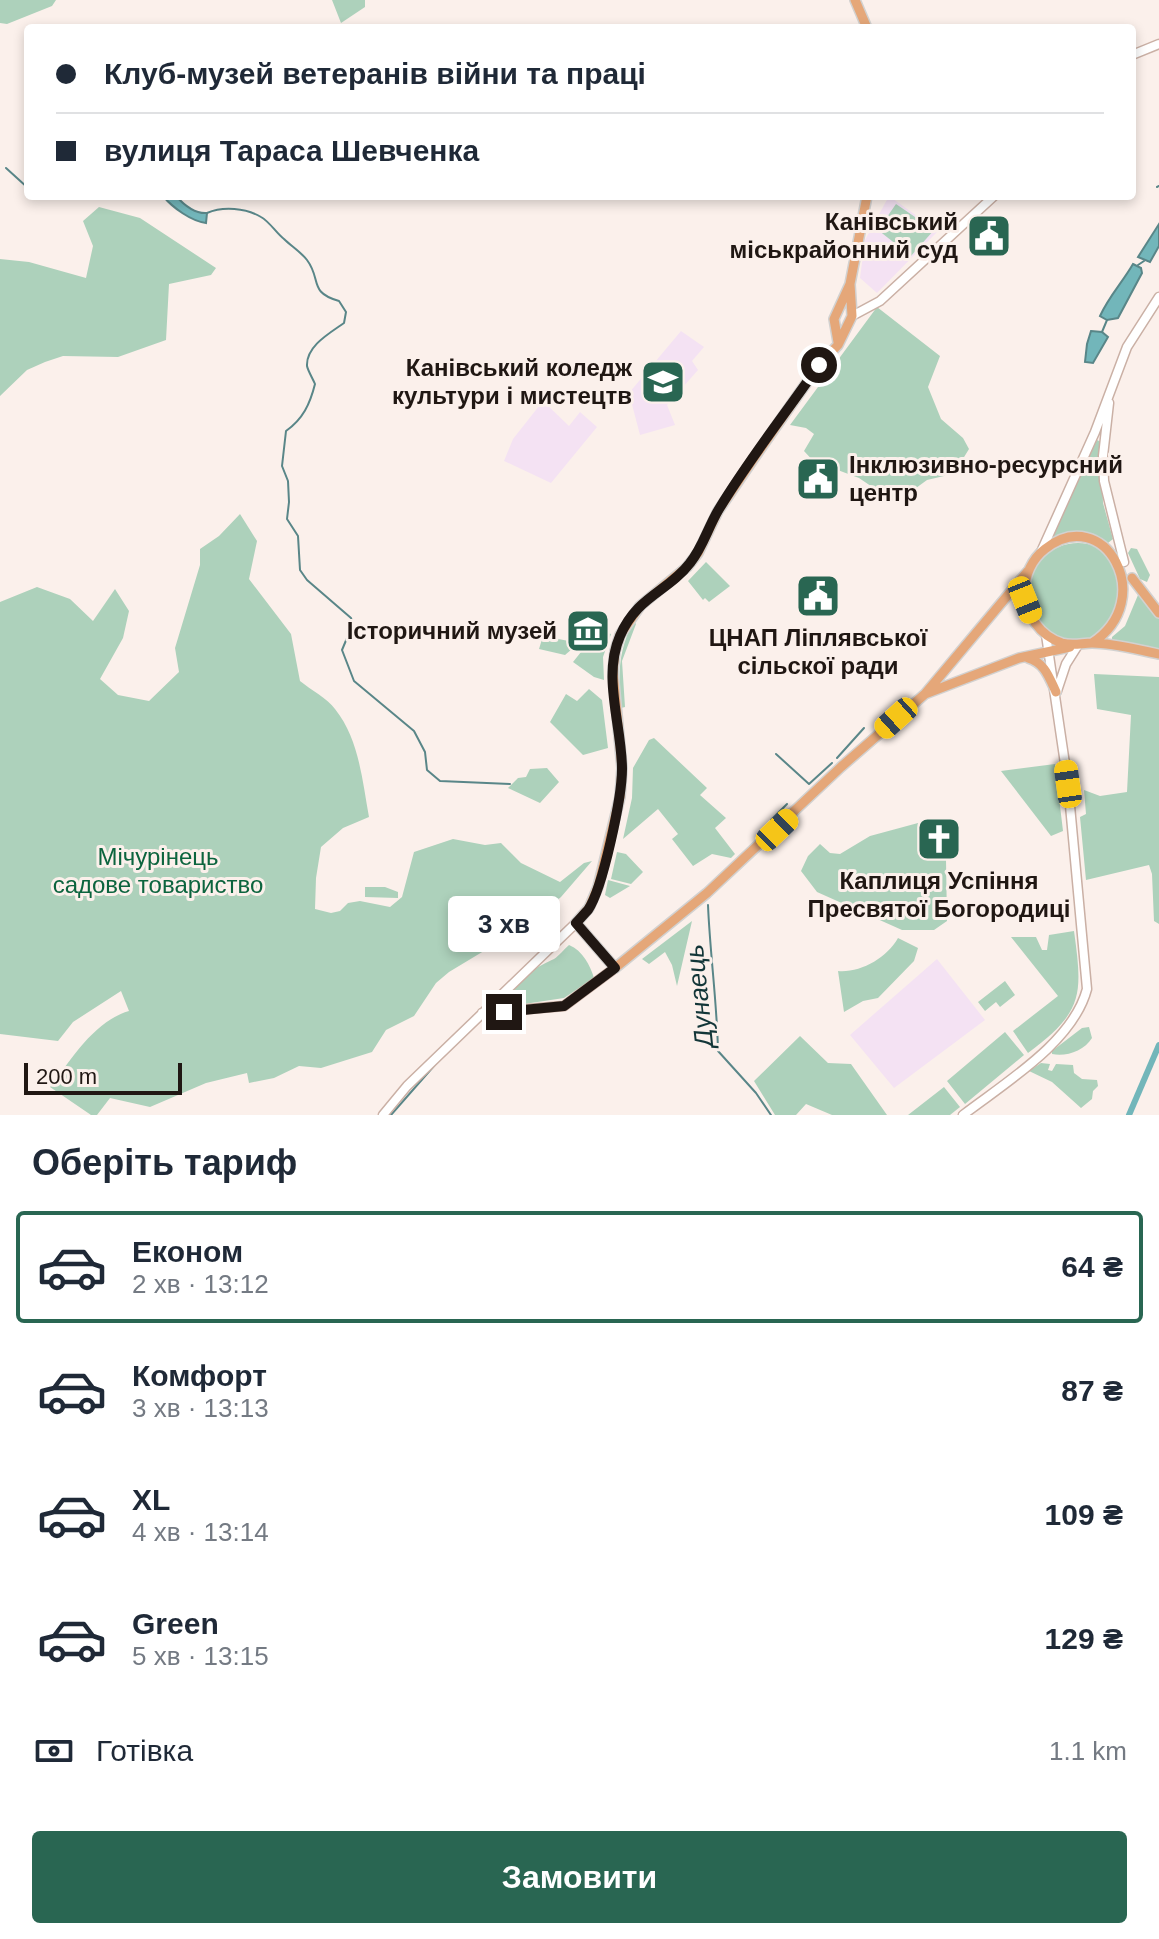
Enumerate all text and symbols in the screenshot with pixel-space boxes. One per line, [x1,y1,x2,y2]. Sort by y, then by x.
text: Клуб-музей ветеранів війни та праці [104,57,646,90]
text: вулиця Тараса Шевченка [104,134,479,167]
place label: Канівський міськрайонний суд [730,208,958,263]
public building icon: Канівський міськрайонний суд [965,212,1013,260]
route start [801,347,837,383]
place label: Канівський коледж культури і мистецтв [392,354,633,409]
school or university icon: Канівський коледж культури і мистецтв [639,358,687,406]
place label: Інклюзивно-ресурсний центр [849,451,1123,506]
public building icon: Інклюзивно-ресурсний центр [794,455,842,503]
public building icon: ЦНАП Ліплявської сільскої ради [794,572,842,620]
car [1005,573,1045,627]
museum icon: Історичний музей [564,607,612,655]
place label: Історичний музей [347,617,557,644]
place label: ЦНАП Ліплявської сільскої ради [709,624,928,679]
car [870,693,922,743]
car [1053,759,1083,809]
car [751,805,803,855]
church icon: Каплиця Успіння Пресвятої Богородиці [915,815,963,863]
park label: Мічурінець садове товариство [53,843,263,898]
place label: Каплиця Успіння Пресвятої Богородиці [808,867,1070,922]
callout: 3 хв [448,896,560,952]
text: 3 хв [478,909,530,939]
water label: Дунаець [679,943,720,1052]
route end [486,994,522,1030]
scale bar [24,1059,182,1095]
text: 200 m [36,1064,97,1089]
text: Оберіть тариф [32,1142,297,1183]
icon: car [36,1231,108,1303]
text: Економ [132,1235,243,1268]
text: 64 ₴ [1061,1250,1123,1283]
text: 2 хв · 13:12 [132,1269,269,1299]
icon: car [36,1355,108,1427]
text: Комфорт [132,1359,267,1392]
text: 87 ₴ [1061,1374,1123,1407]
text: 3 хв · 13:13 [132,1393,269,1423]
icon: car [36,1479,108,1551]
text: XL [132,1483,170,1516]
text: 109 ₴ [1045,1498,1123,1531]
text: 4 хв · 13:14 [132,1517,269,1547]
icon: car [36,1603,108,1675]
text: Green [132,1607,219,1640]
text: 129 ₴ [1045,1622,1123,1655]
text: 5 хв · 13:15 [132,1641,269,1671]
icon: cash [32,1729,76,1773]
text: Готівка [96,1734,193,1767]
text: 1.1 km [1049,1736,1127,1766]
button: Замовити [32,1831,1127,1923]

